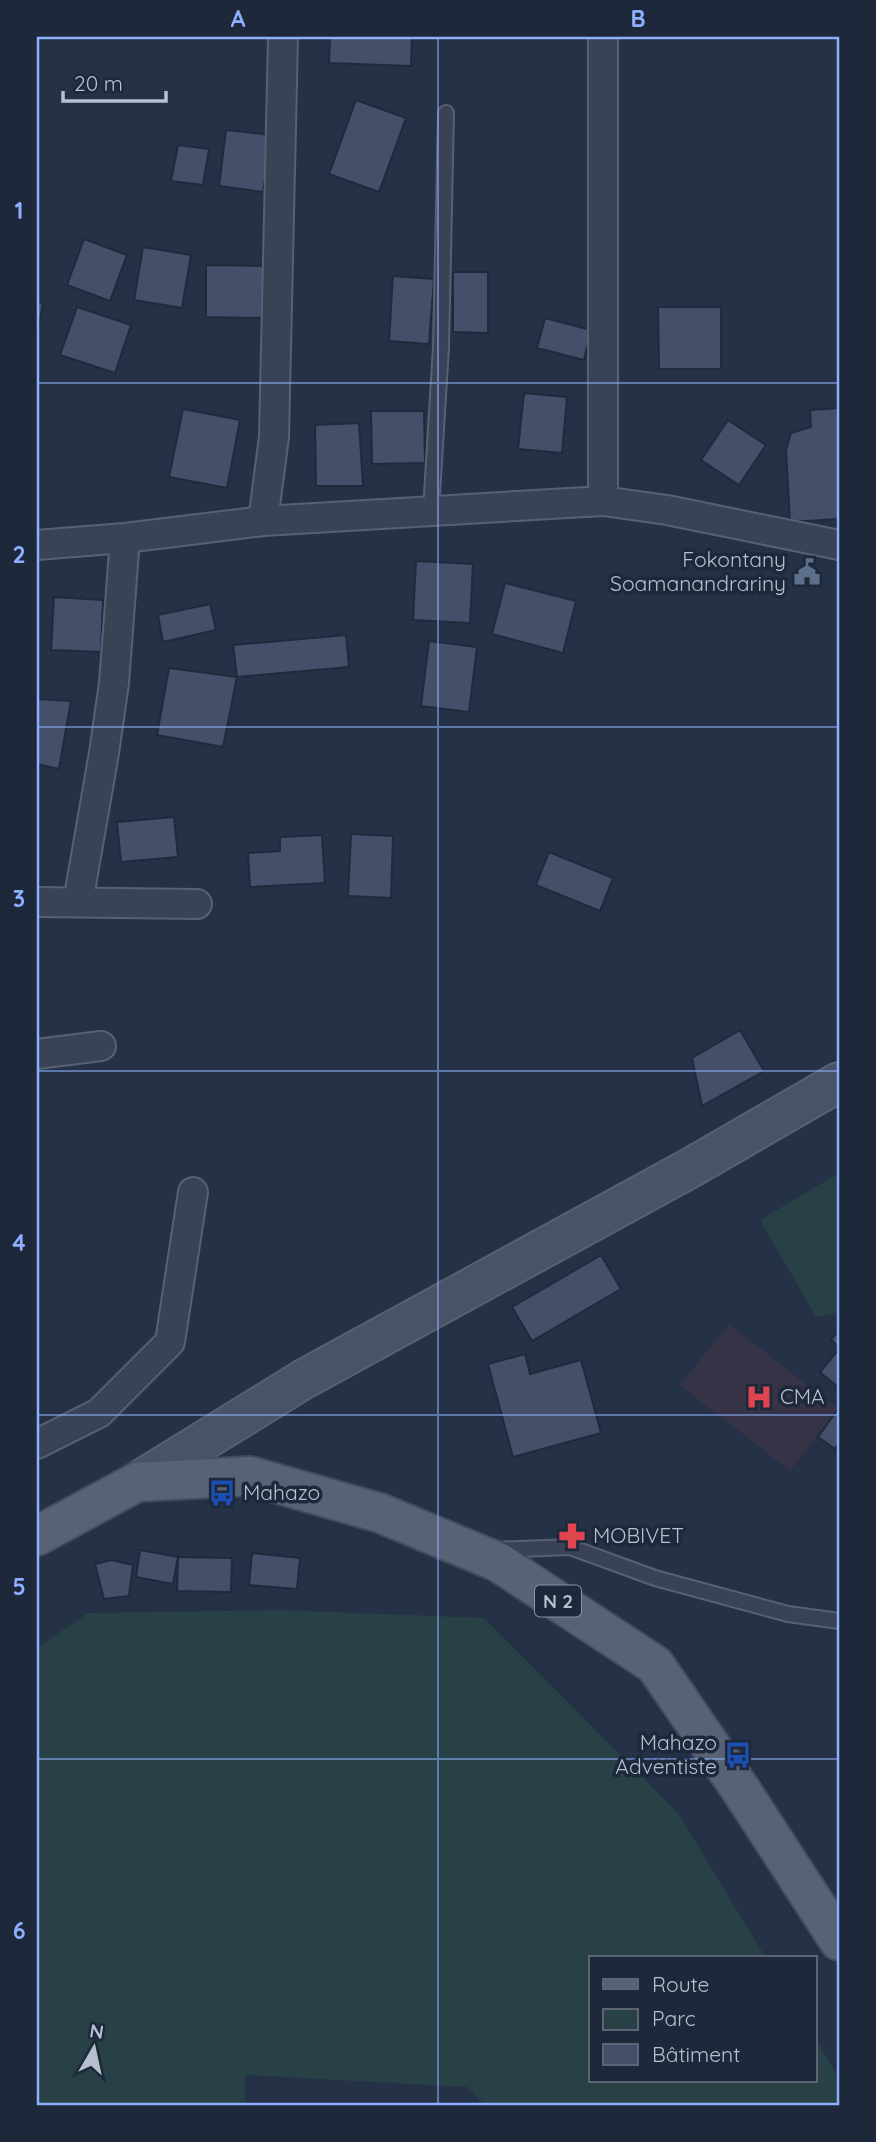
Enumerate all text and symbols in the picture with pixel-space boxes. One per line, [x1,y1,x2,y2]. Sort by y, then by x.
text: A [231,4,246,33]
text: B [630,4,646,33]
scale bar [63,60,166,104]
text: 20 m [74,70,123,96]
text: 1 [15,196,23,225]
text: 2 [12,540,26,569]
place label: Fokontany Soamanandrariny [610,546,786,596]
public building icon: Fokontany Soamanandrariny [792,557,822,587]
text: 3 [13,884,25,913]
text: 4 [12,1228,26,1257]
hospital icon: CMA [744,1382,774,1412]
place label: CMA [780,1383,825,1409]
bus stop icon: Mahazo [207,1478,237,1508]
place label: Mahazo [243,1479,320,1505]
pharmacy icon: MOBIVET [557,1521,587,1551]
place label: MOBIVET [593,1522,684,1548]
text: 5 [12,1572,26,1601]
road number: N 2 [535,1586,581,1616]
place label: Mahazo Adventiste [615,1729,717,1779]
bus stop icon: Mahazo Adventiste [723,1740,753,1770]
text: 6 [13,1916,25,1945]
legend [589,1956,816,2082]
text: Route [652,1971,709,1997]
text: Parc [652,2005,696,2031]
north arrow [60,2012,130,2082]
text: N [88,2018,105,2044]
text: Bâtiment [652,2041,740,2067]

